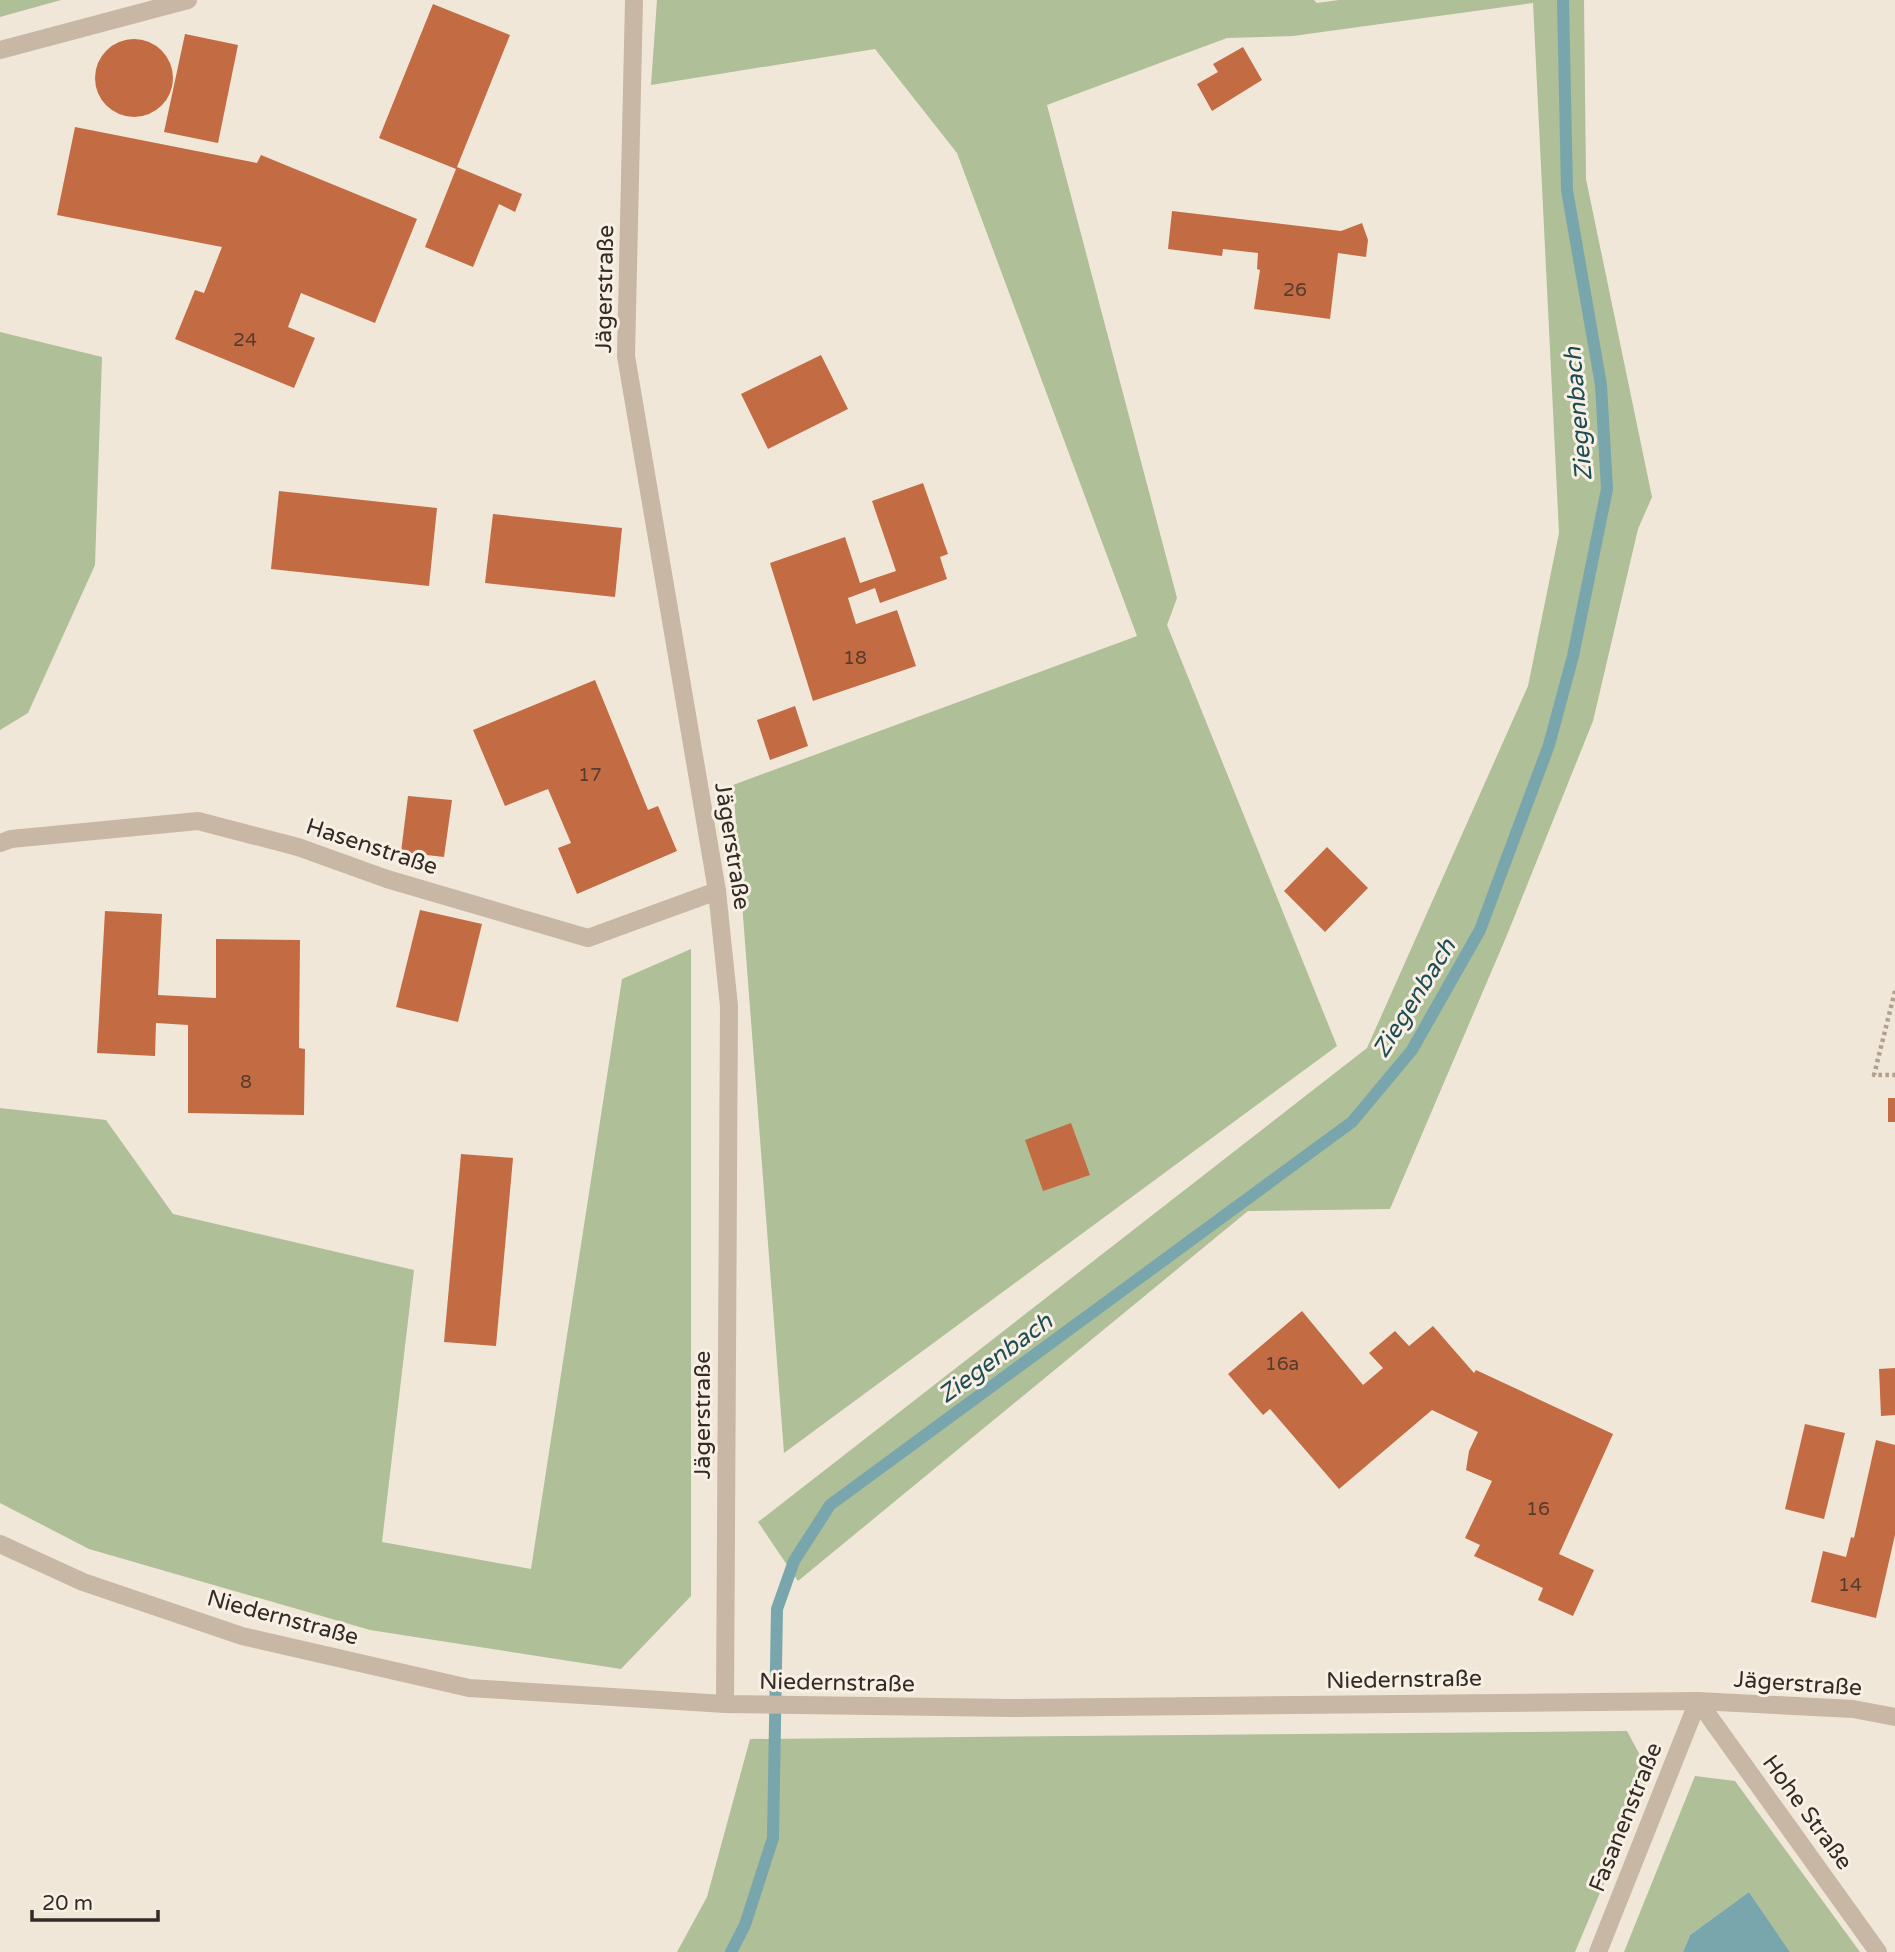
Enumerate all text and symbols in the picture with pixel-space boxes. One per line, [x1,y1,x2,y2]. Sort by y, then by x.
street label: Jägerstraße [590,225,620,353]
house number: 26 [1283,279,1307,301]
house number: 24 [233,329,257,351]
water label: Ziegenbach [1558,344,1599,482]
house number: 18 [843,647,867,669]
house number: 17 [578,764,602,786]
street label: Jägerstraße [708,781,756,912]
street label: Hasenstraße [302,812,441,881]
water label: Ziegenbach [1367,932,1463,1063]
house number: 8 [240,1071,252,1093]
water label: Ziegenbach [932,1306,1059,1410]
street label: Jägerstraße [689,1351,717,1479]
house number: 16a [1265,1353,1299,1375]
house number: 16 [1526,1498,1550,1520]
house number: 14 [1838,1574,1862,1596]
street label: Niedernstraße [204,1584,362,1652]
street label: Niedernstraße [1326,1665,1482,1695]
street label: Jägerstraße [1733,1666,1863,1702]
street label: Niedernstraße [759,1668,915,1698]
street label: Fasanenstraße [1583,1739,1669,1896]
street label: Hohe Straße [1756,1750,1858,1876]
scale bar [32,1878,158,1922]
text: 20 m [42,1891,93,1916]

